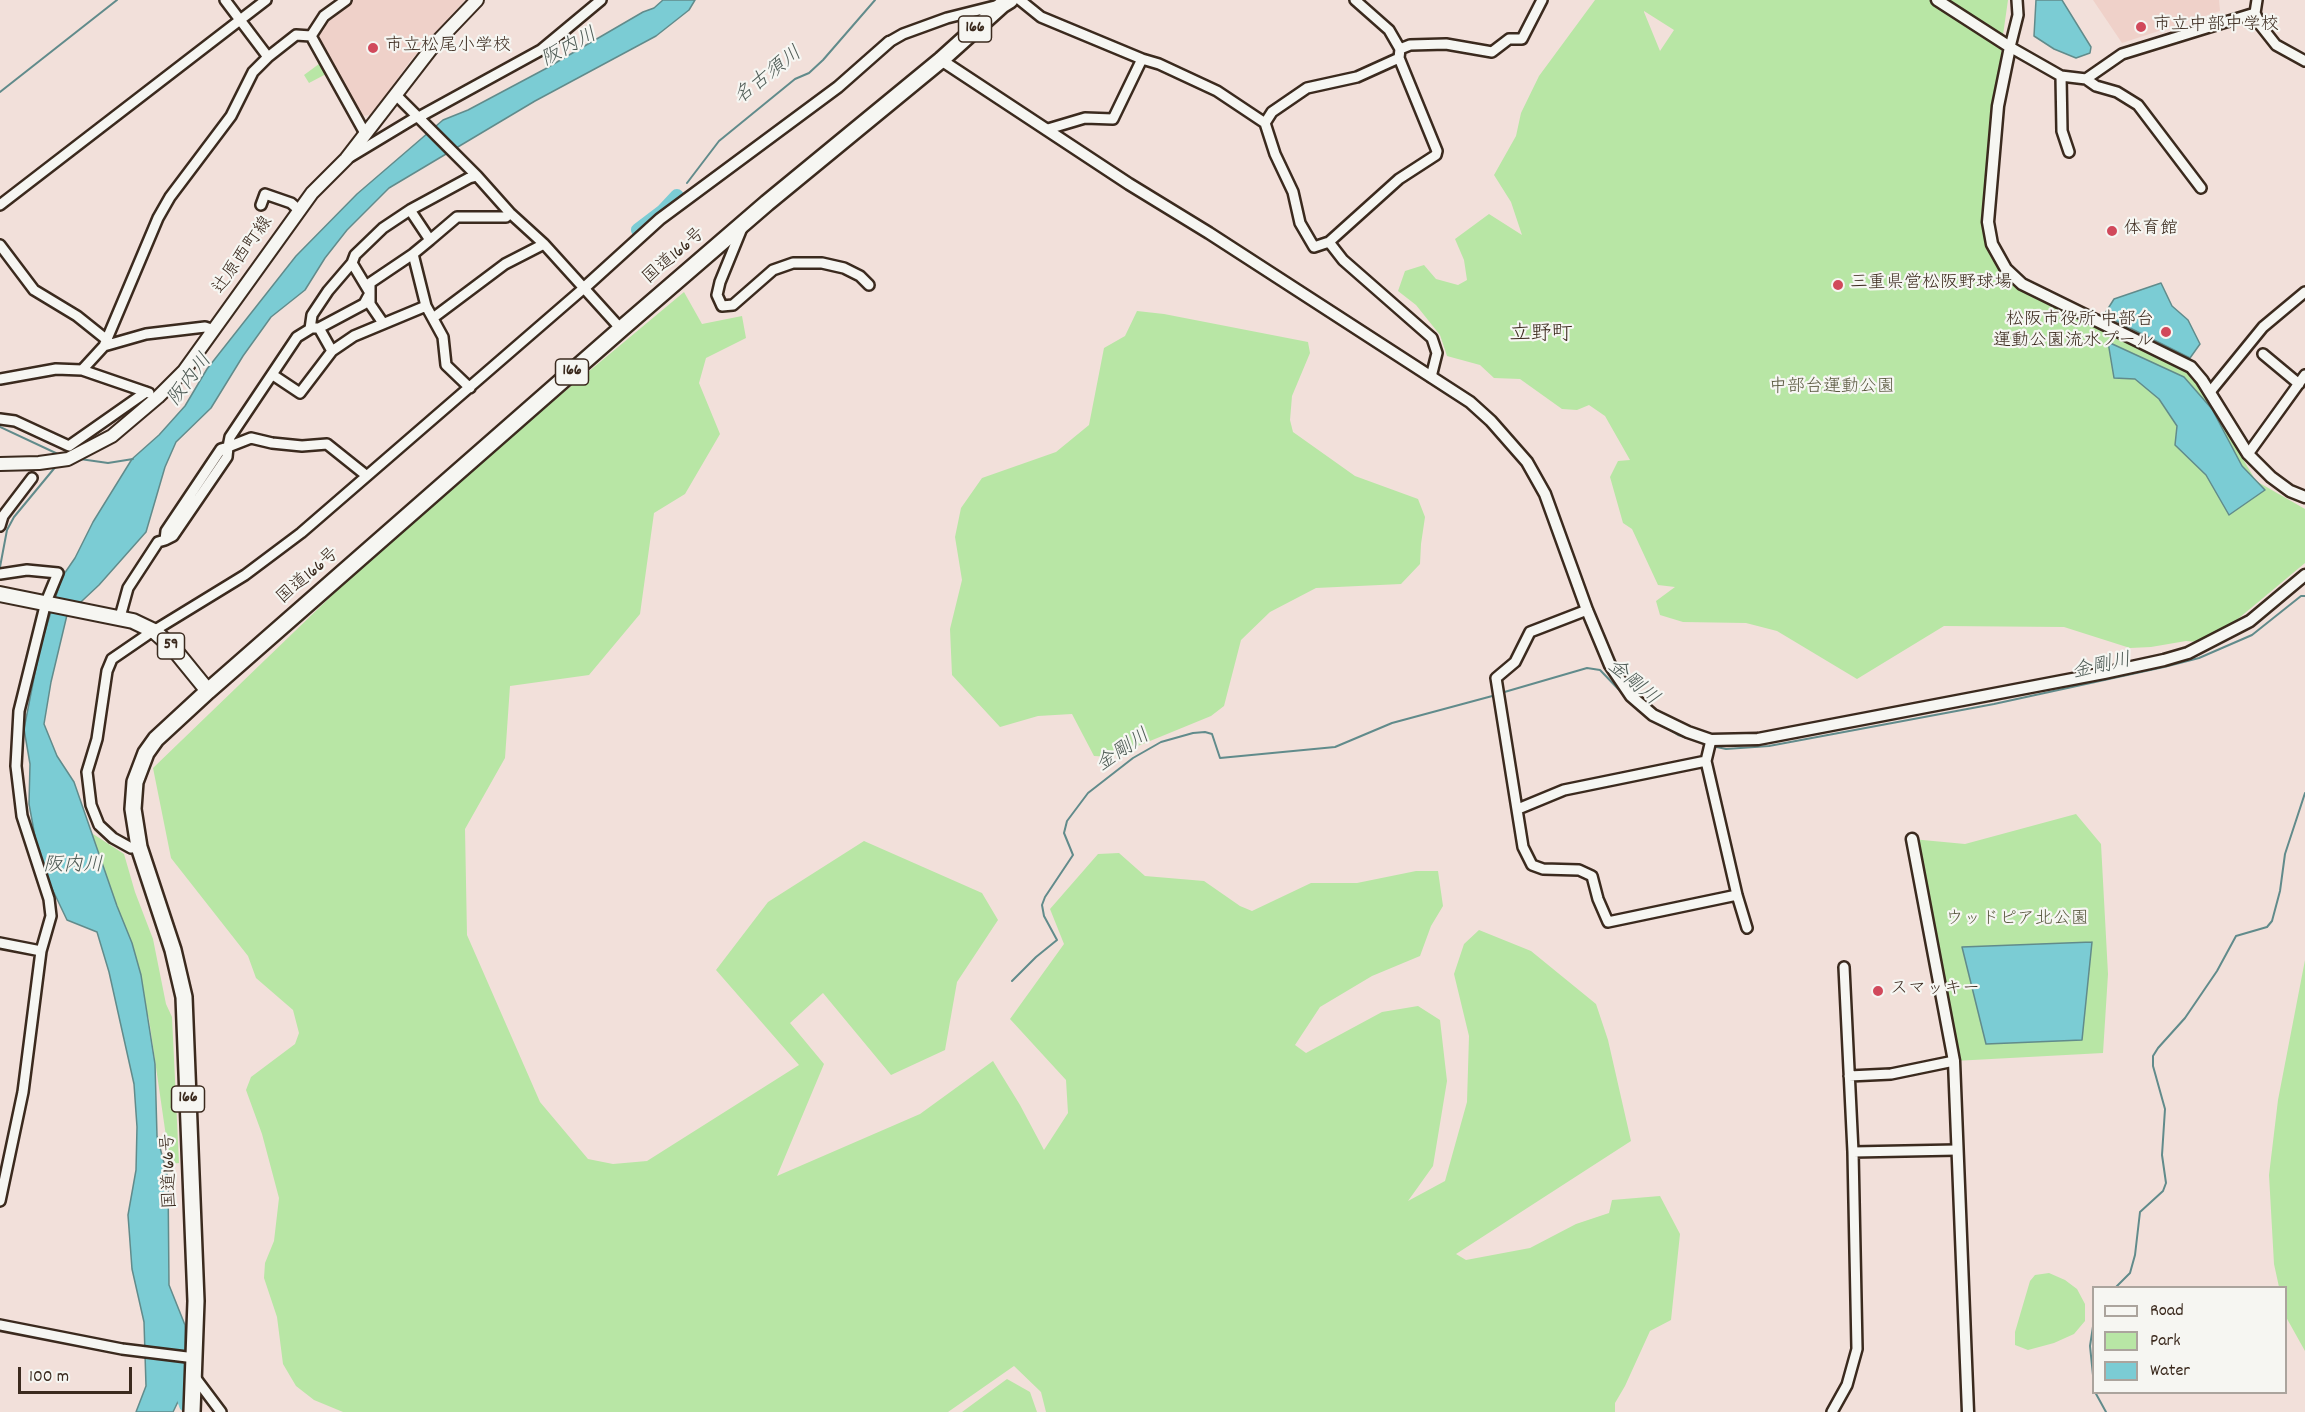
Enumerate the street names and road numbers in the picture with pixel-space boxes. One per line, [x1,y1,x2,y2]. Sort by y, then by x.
road number: 166 [958,16,992,42]
street label: 辻原西町線 [209,213,279,299]
street label: 国道166号 [639,224,711,290]
road number: 166 [556,359,588,385]
street label: 国道166号 [273,544,345,610]
road number: 59 [158,633,184,659]
road number: 166 [172,1086,204,1112]
street label: 国道166号 [159,1133,183,1209]

